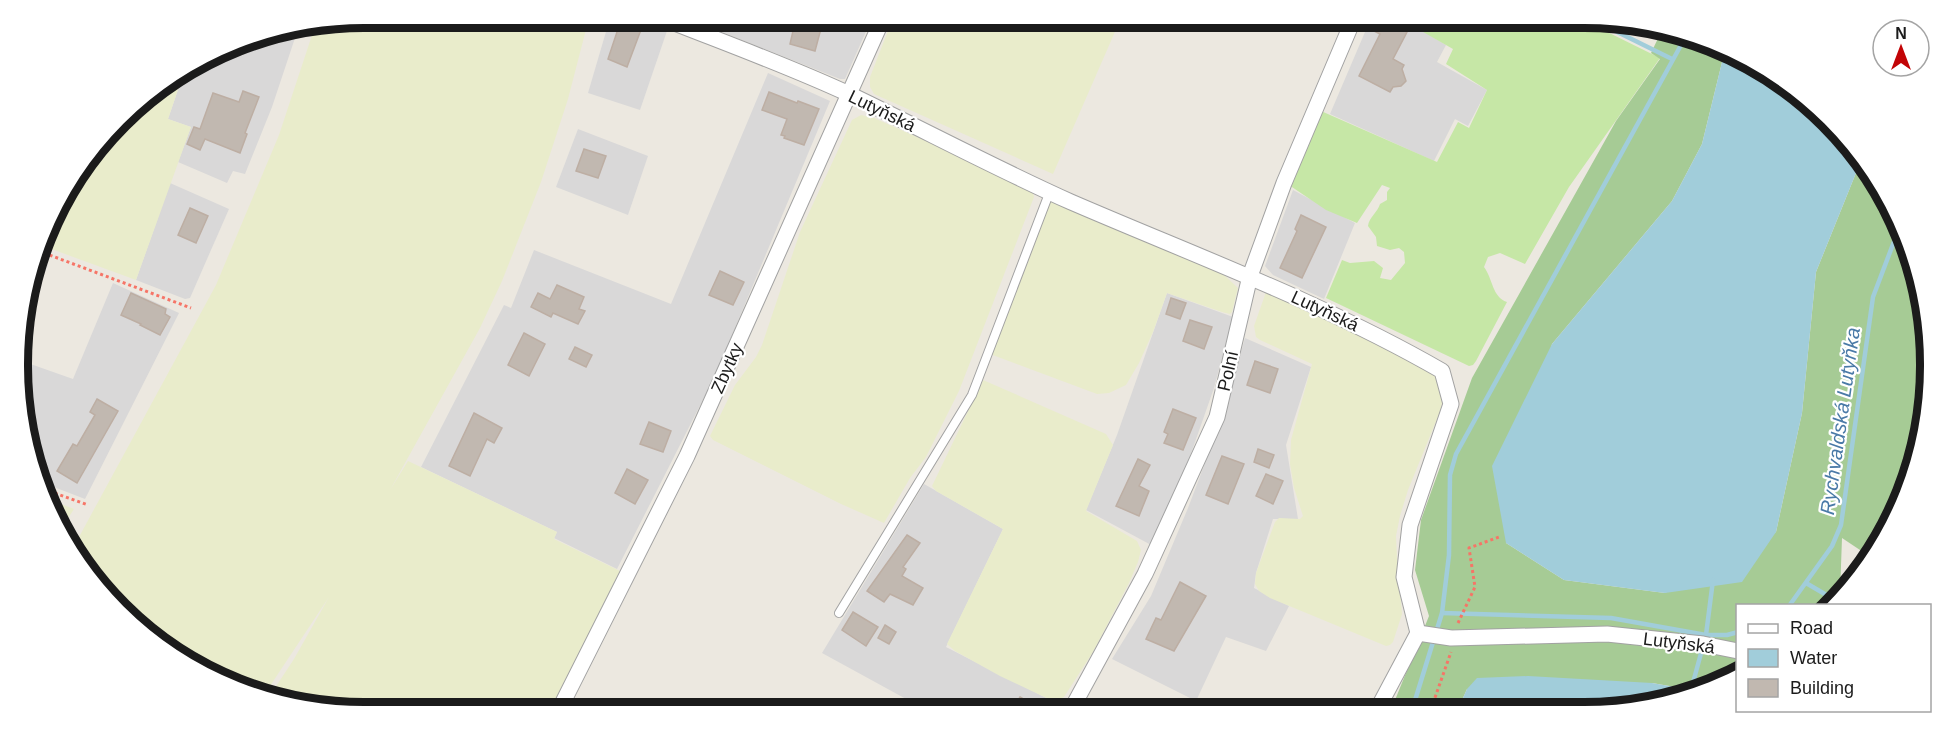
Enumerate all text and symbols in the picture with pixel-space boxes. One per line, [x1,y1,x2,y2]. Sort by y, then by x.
north arrow [1871,18,1931,78]
text: N [1895,25,1907,42]
street label: Lutyňská [845,86,920,136]
street label: Lutyňská [1288,287,1363,336]
water label: Rychvaldská Lutyňka [1816,326,1864,516]
street label: Zbytky [707,340,747,396]
street label: Polní [1214,349,1242,393]
legend [1736,604,1931,712]
text: Road [1790,618,1833,638]
street label: Lutyňská [1642,629,1717,657]
text: Water [1790,648,1837,668]
text: Building [1790,678,1854,698]

